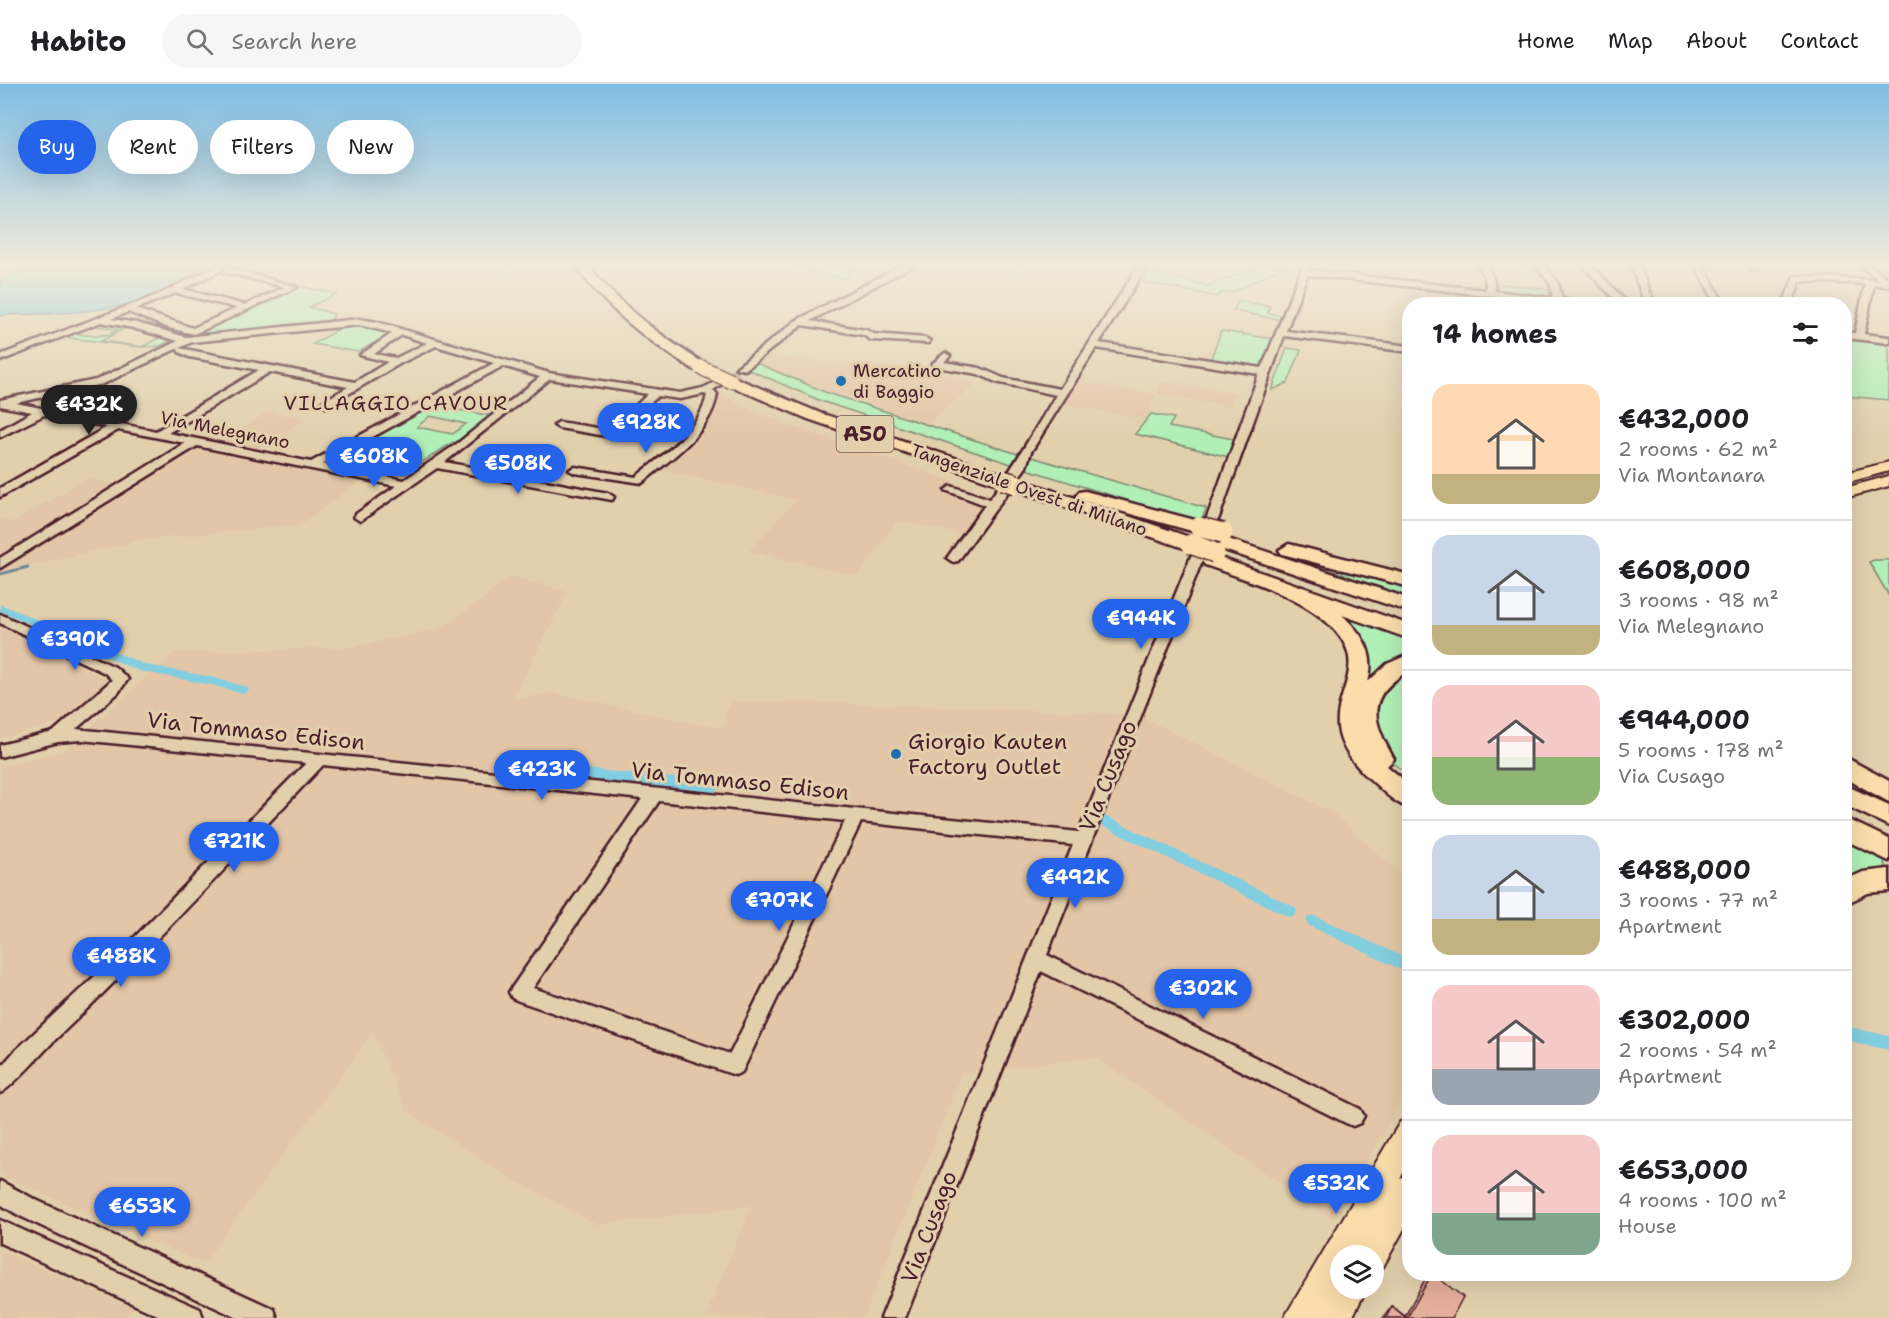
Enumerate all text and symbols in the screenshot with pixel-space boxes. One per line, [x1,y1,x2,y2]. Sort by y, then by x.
search box [162,14,582,68]
text: Habito [30,22,126,60]
icon: search [183,25,216,58]
text: Search here [231,27,357,56]
text: Home [1517,27,1575,55]
text: Map [1608,27,1653,55]
text: About [1686,27,1747,55]
text: Contact [1780,27,1859,55]
chip: Buy [18,120,96,174]
chip: Rent [108,120,198,174]
chip: Filters [210,120,315,174]
chip: New [327,120,414,174]
text: 14 homes [1432,316,1558,351]
icon: filters [1789,317,1822,350]
place label: Mercatino di Baggio [853,359,941,404]
marker: Mercatino di Baggio [834,374,848,388]
pin: €432K [47,385,131,436]
district label: VILLAGGIO CAVOUR [284,390,508,416]
text: €432K [55,391,123,417]
text: €432,000 [1618,401,1749,436]
pin: €928K [604,403,688,454]
street label: Via Melegnano [158,406,292,454]
icon: home [1480,408,1552,480]
text: €928K [611,409,681,435]
road number: A50 [836,416,894,452]
text: 2 rooms · 62 m² [1618,436,1778,462]
pin: €608K [332,437,416,488]
street label: Tangenziale Ovest di Milano [908,438,1150,542]
text: €608K [339,443,409,469]
pin: €508K [476,444,560,495]
text: €508K [484,450,552,476]
text: Via Montanara [1618,462,1765,488]
text: €608,000 [1618,552,1751,587]
icon: home [1480,559,1552,631]
text: 3 rooms · 98 m² [1618,587,1779,613]
pin: €944K [1099,599,1183,650]
text: €944K [1106,605,1176,631]
text: Via Melegnano [1618,613,1764,639]
pin: €390K [33,620,117,671]
text: €390K [41,626,109,652]
text: €944,000 [1618,702,1750,737]
street label: Via Tommaso Edison [146,705,366,757]
icon: home [1480,709,1552,781]
street label: Via Cusago [1072,716,1144,836]
place label: Giorgio Kauten Factory Outlet [908,727,1067,781]
text: 5 rooms · 178 m² [1618,737,1784,763]
marker: Giorgio Kauten Factory Outlet [889,747,903,761]
pin: €423K [500,750,584,801]
street label: Via Tommaso Edison [630,755,850,807]
text: €423K [508,756,576,782]
text: Via Cusago [1618,763,1725,789]
pin: €721K [192,822,276,873]
text: €721K [203,828,265,854]
text: €488,000 [1618,852,1751,887]
pin: €492K [1033,858,1117,909]
icon: home [1480,859,1552,931]
text: €492K [1041,864,1109,890]
pin: €707K [737,881,821,932]
text: €707K [745,887,813,913]
text: 3 rooms · 77 m² [1618,887,1778,913]
text: Apartment [1618,913,1722,939]
pin: €488K [79,937,163,988]
text: €488K [86,943,156,969]
pin: €302K [1161,969,1245,1020]
text: €302K [1169,975,1237,1001]
text: €302,000 [1618,1002,1751,1037]
icon: home [1480,1009,1552,1081]
text: 2 rooms · 54 m² [1618,1037,1777,1063]
text: Apartment [1618,1063,1722,1089]
text: €653,000 [1618,1152,1748,1187]
icon: home [1480,1159,1552,1231]
pin: €532K [1294,1164,1378,1215]
street label: Via Cusago [894,1167,964,1287]
text: €532K [1302,1170,1370,1196]
pin: €653K [100,1187,184,1238]
text: 4 rooms · 100 m² [1618,1187,1787,1213]
text: €653K [108,1193,176,1219]
text: House [1618,1213,1677,1239]
map controls [1330,1245,1384,1299]
button: layers [1330,1245,1384,1299]

